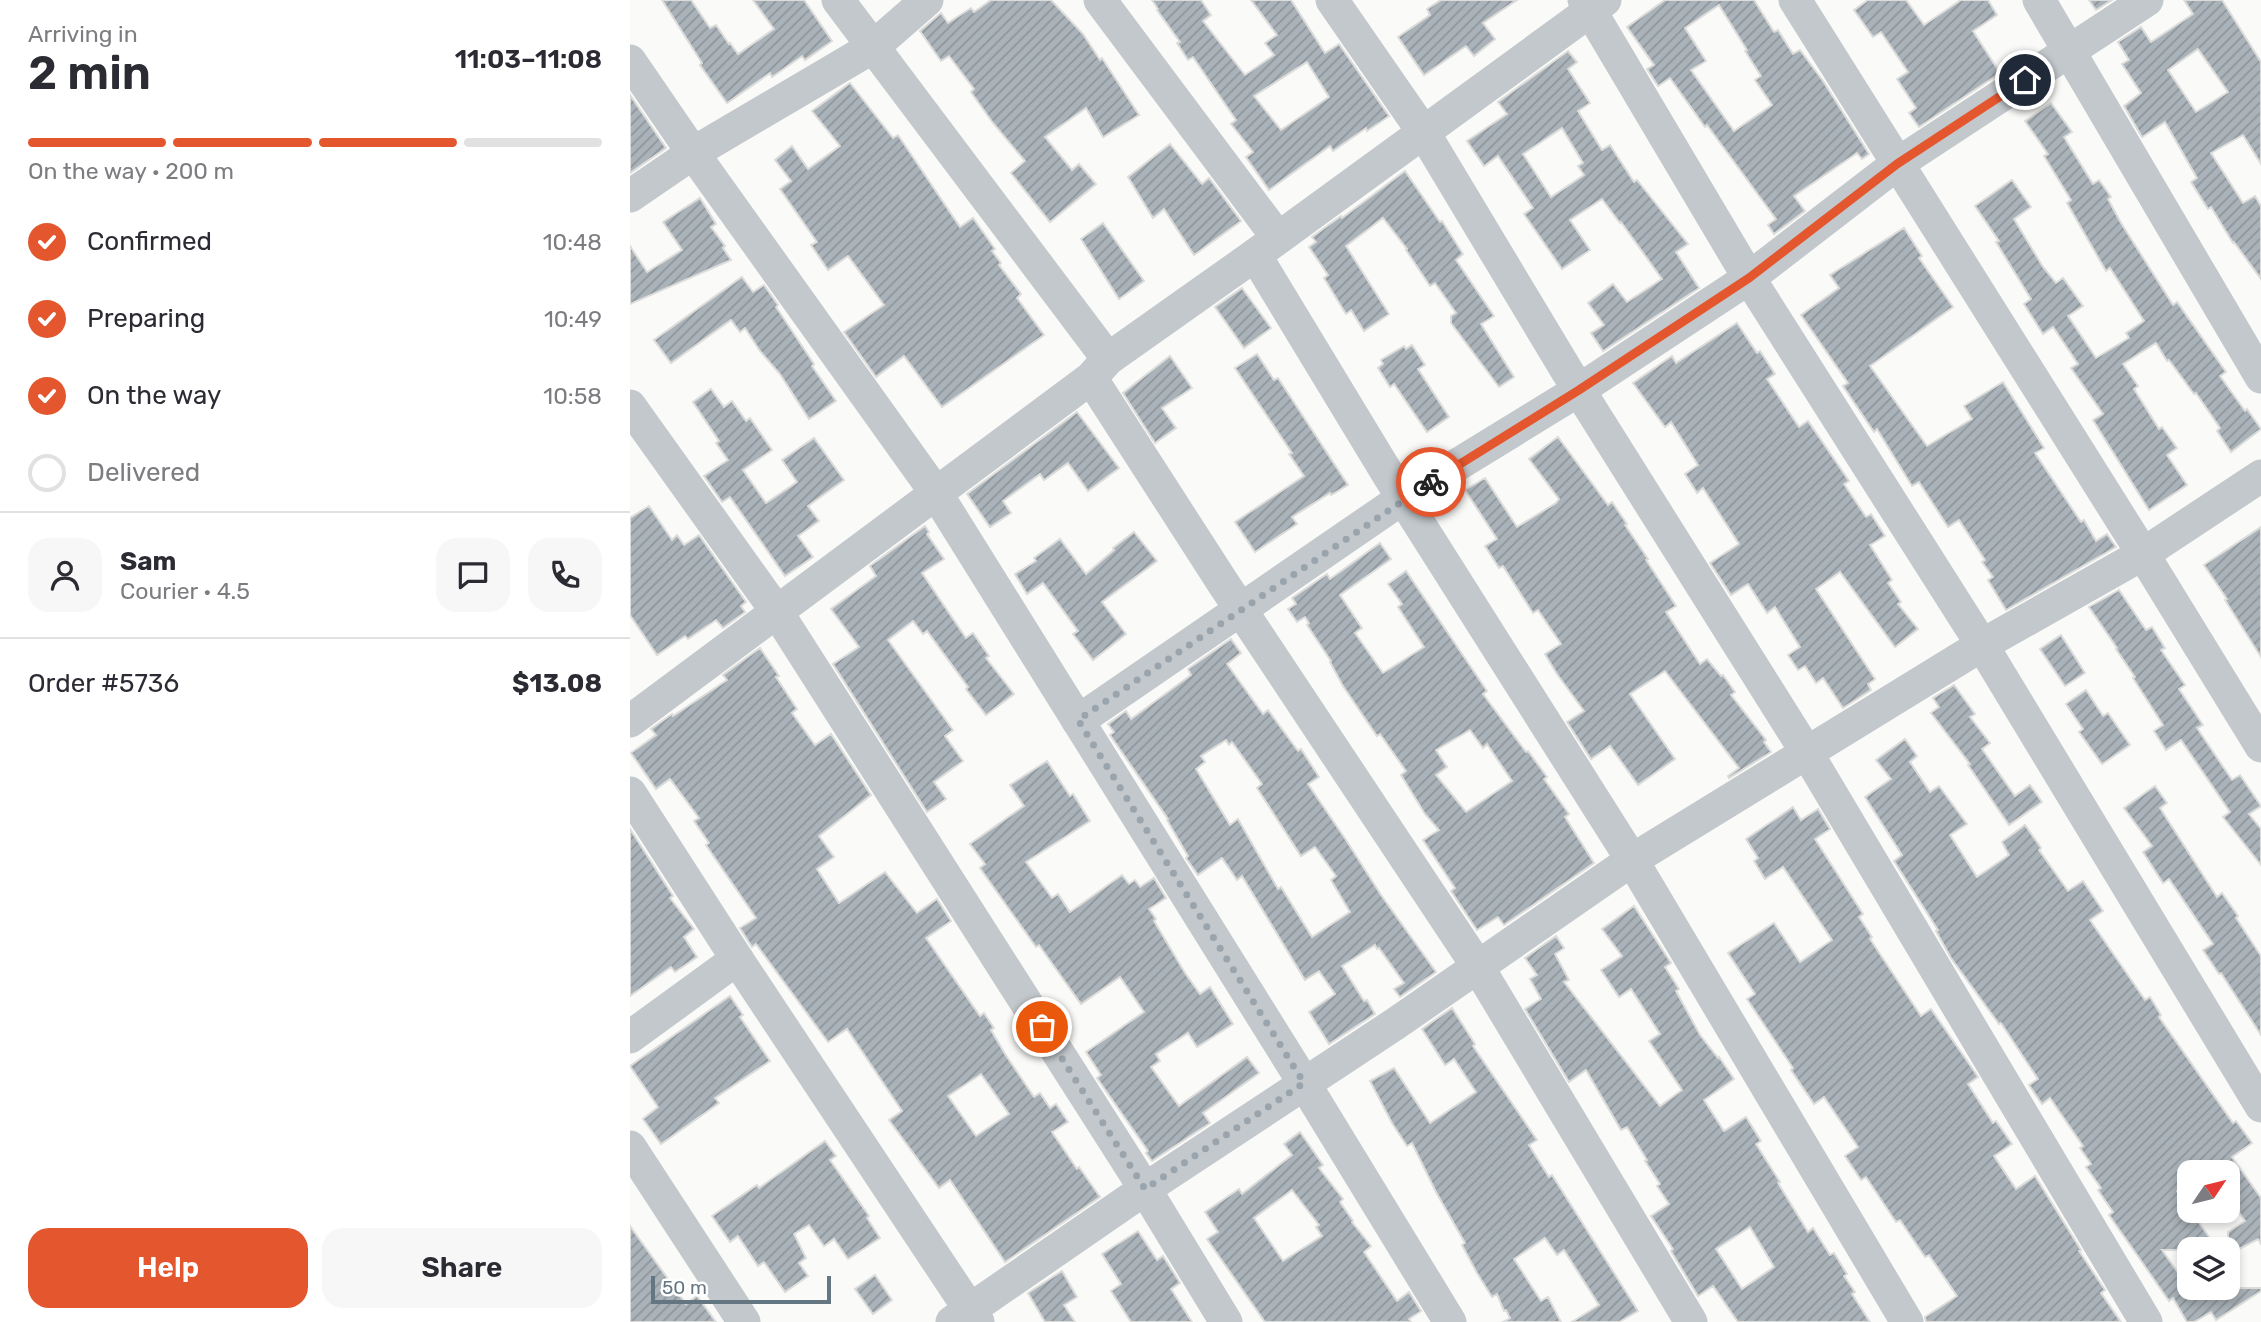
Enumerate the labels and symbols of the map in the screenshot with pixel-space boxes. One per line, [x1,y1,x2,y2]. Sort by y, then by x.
pin [1995,50,2055,110]
courier [1396,447,1466,517]
pin [1012,997,1072,1057]
north arrow [2177,1160,2240,1223]
scale bar [651,1273,831,1305]

